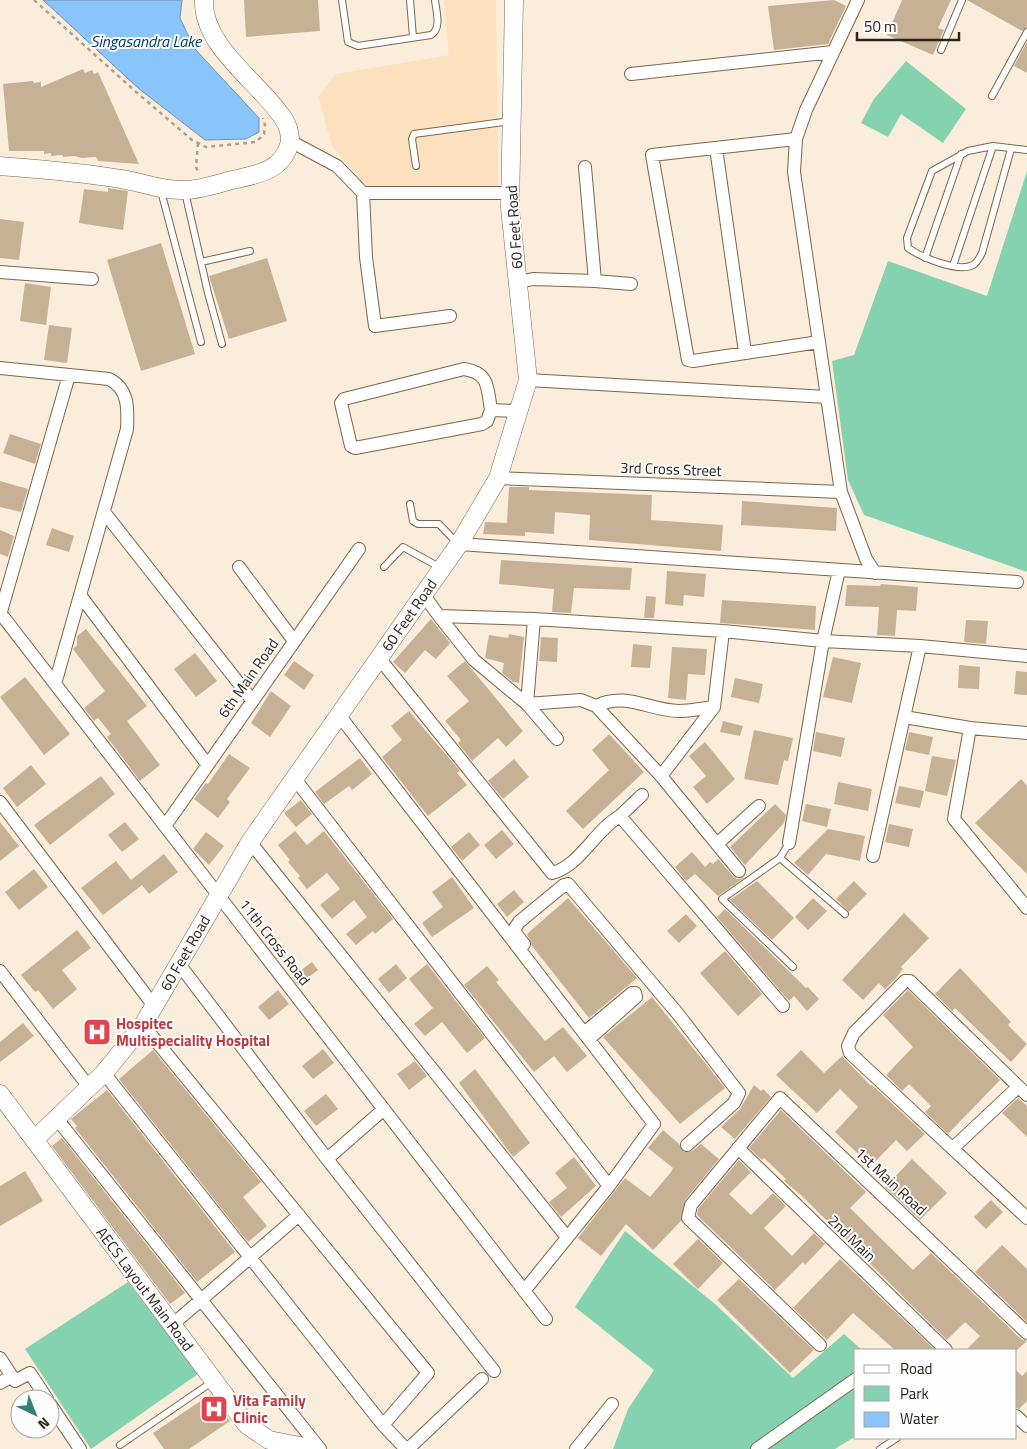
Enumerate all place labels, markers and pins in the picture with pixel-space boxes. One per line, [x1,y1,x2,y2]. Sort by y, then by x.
place label: Hospitec Multispeciality Hospital [116,1012,270,1052]
hospital icon: Hospitec Multispeciality Hospital [82,1017,112,1047]
place label: Vita Family Clinic [233,1389,306,1429]
hospital icon: Vita Family Clinic [199,1394,229,1424]

